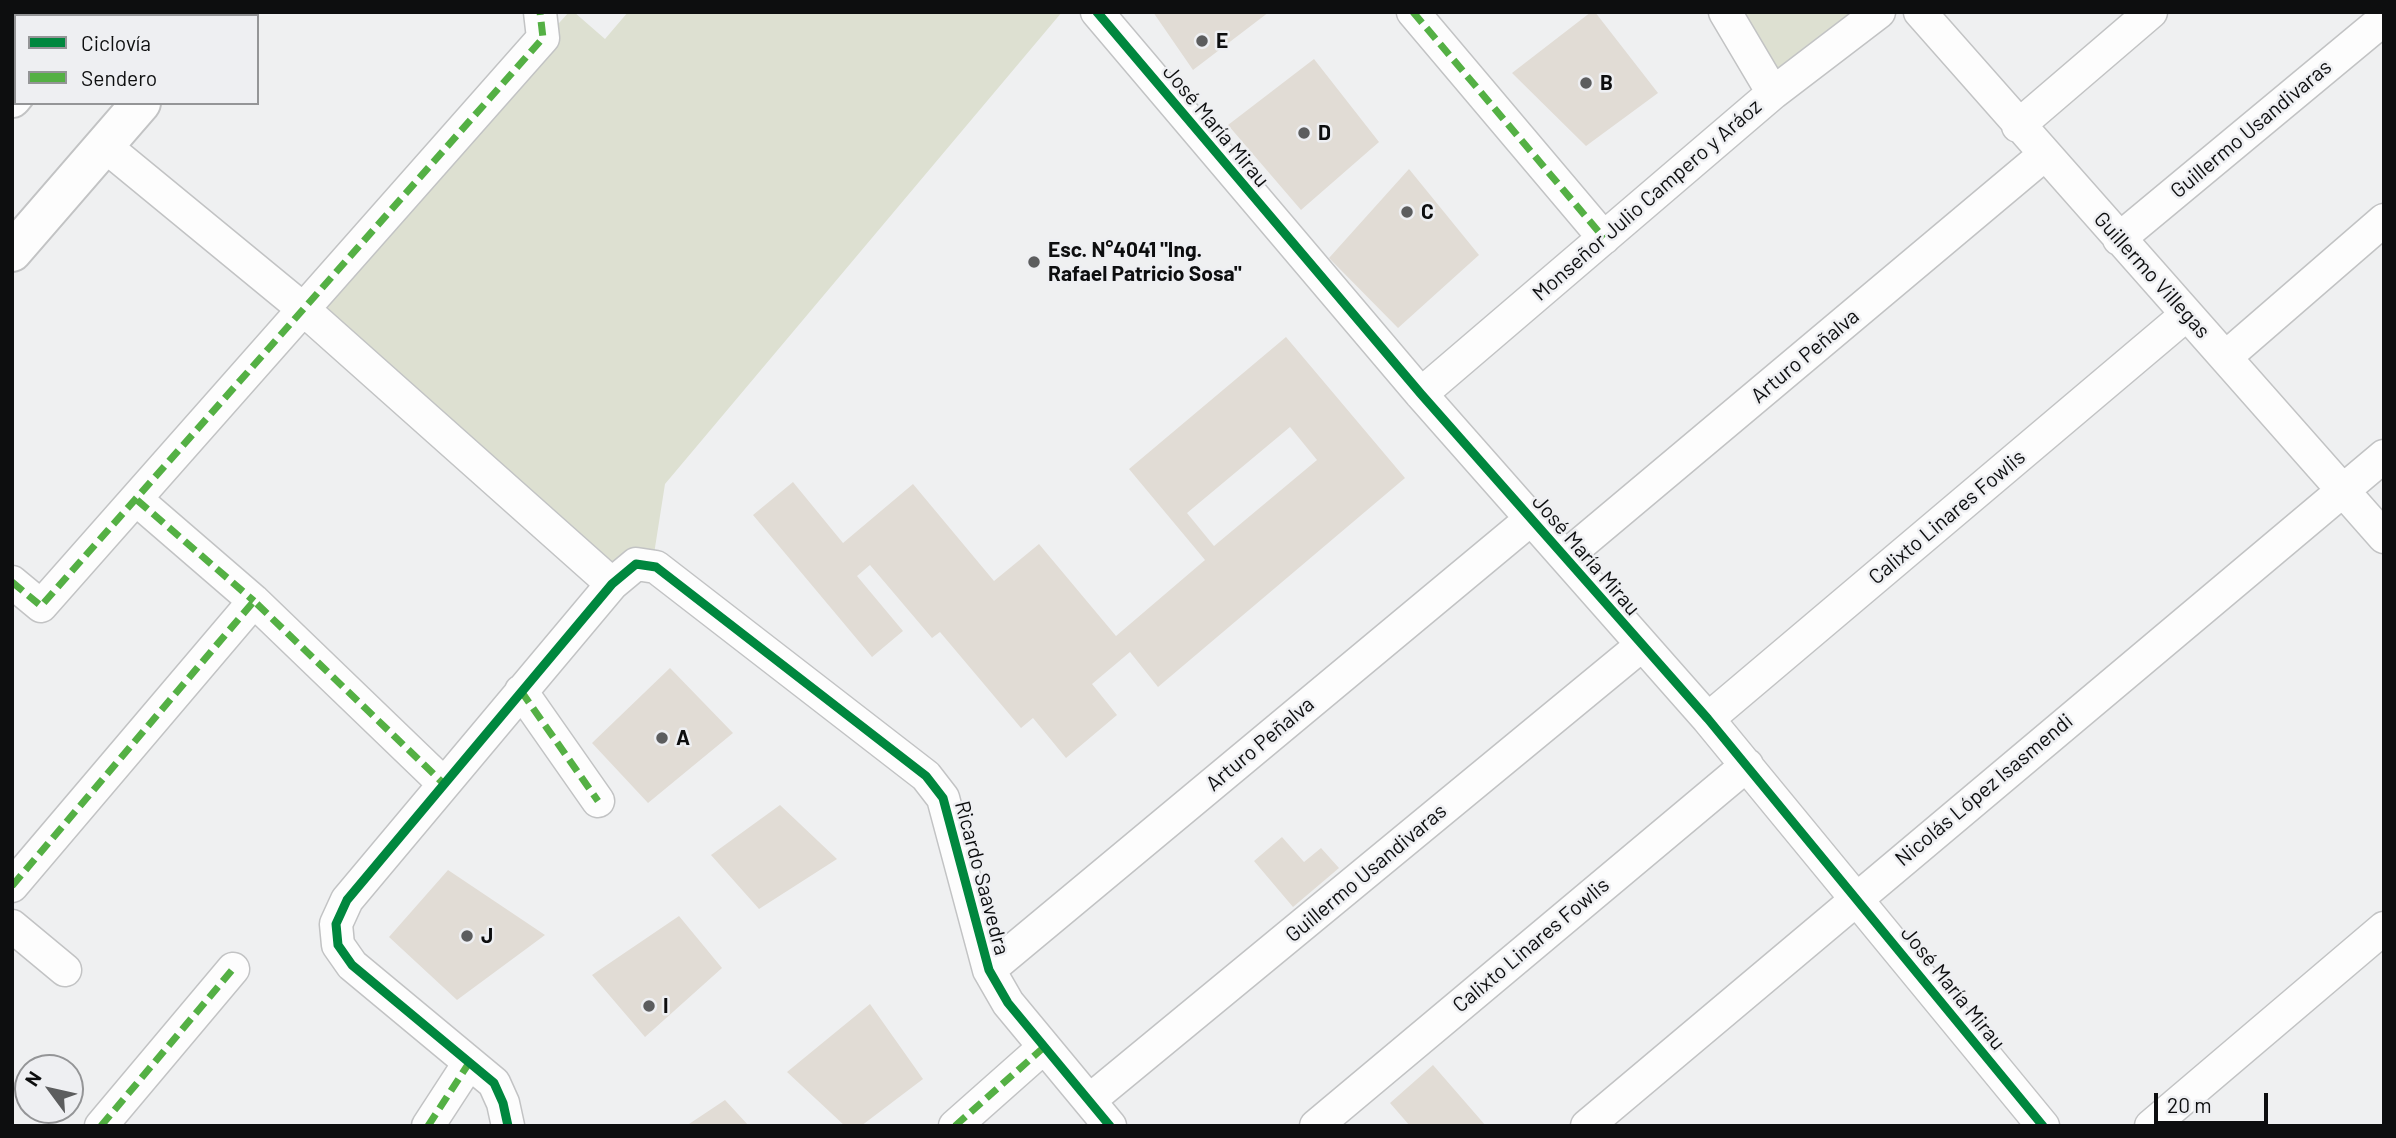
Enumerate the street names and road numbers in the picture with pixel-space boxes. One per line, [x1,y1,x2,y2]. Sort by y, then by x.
street label: Guillermo Usandivaras [2165,54,2337,204]
street label: José María Mirau [1158,60,1274,192]
street label: Monseñor Julio Campero y Aráoz [1527,94,1767,306]
street label: Guillermo Villegas [2089,207,2215,343]
street label: Arturo Peñalva [1746,303,1864,409]
street label: Calixto Linares Fowlis [1864,444,2030,590]
street label: José María Mirau [1527,489,1645,621]
street label: Arturo Peñalva [1201,691,1319,797]
street label: Nicolás López Isasmendi [1890,708,2078,872]
street label: Ricardo Saavedra [949,798,1015,958]
street label: Guillermo Usandivaras [1280,798,1452,948]
street label: Calixto Linares Fowlis [1448,872,1614,1018]
street label: José María Mirau [1895,921,2011,1055]

